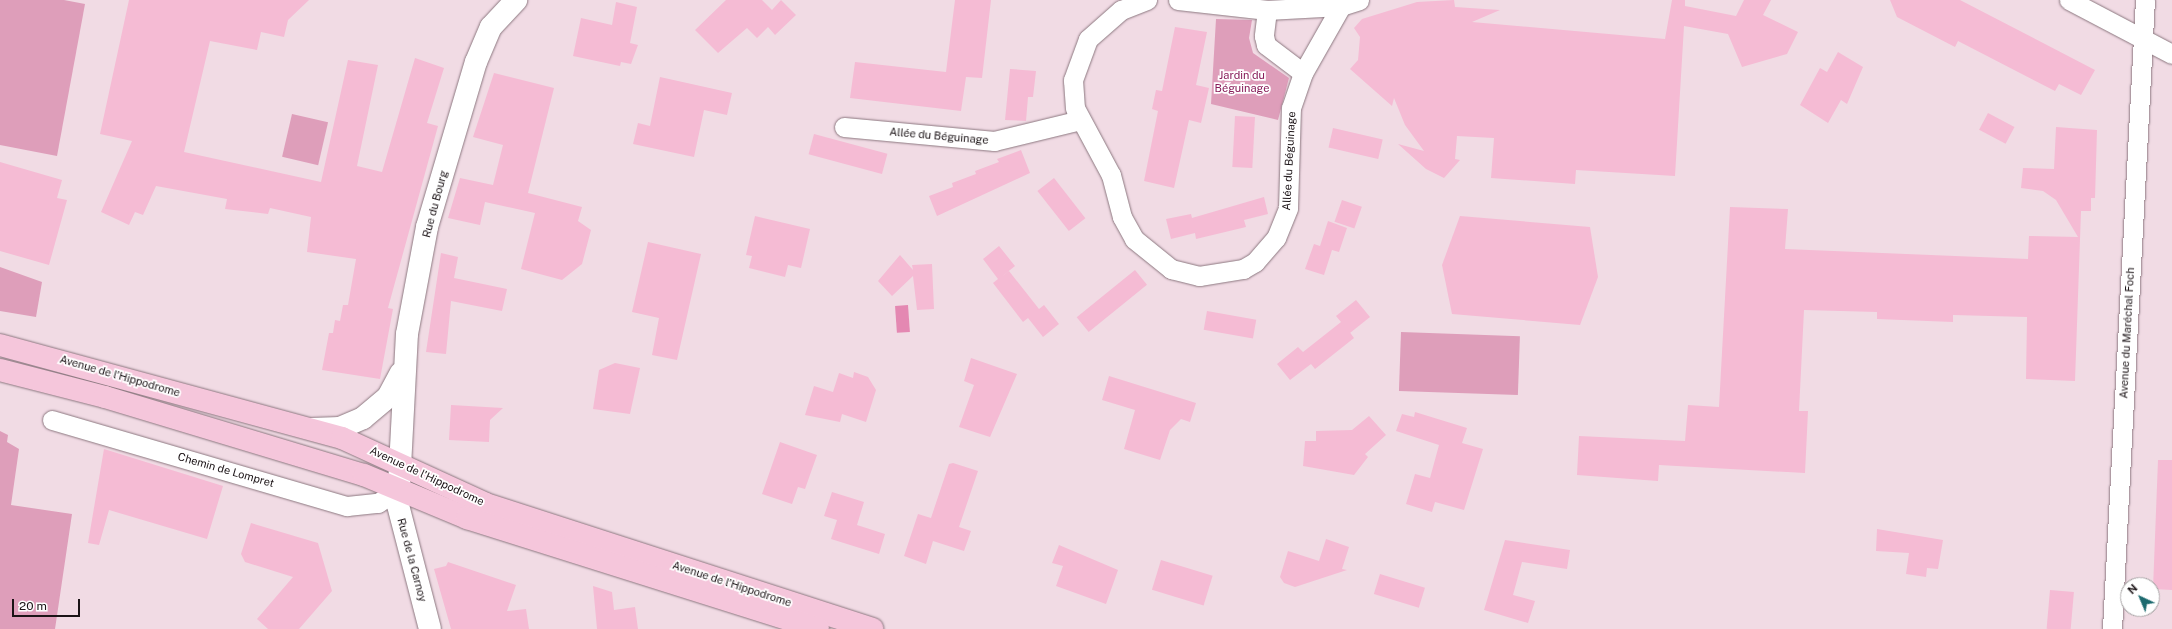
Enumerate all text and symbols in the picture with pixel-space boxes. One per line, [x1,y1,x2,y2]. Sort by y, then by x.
park label: Jardin du Béguinage [1215,69,1269,95]
street label: Allée du Béguinage [1280,111,1298,211]
street label: Allée du Béguinage [889,125,989,147]
street label: Rue du Bourg [420,169,450,239]
street label: Avenue du Maréchal Foch [2117,267,2137,399]
street label: Avenue de l'Hippodrome [58,352,182,400]
street label: Avenue de l'Hippodrome [368,444,486,508]
street label: Chemin de Lompret [176,450,276,490]
street label: Rue de la Carnoy [394,517,430,603]
street label: Avenue de l'Hippodrome [671,558,793,610]
north arrow [2120,577,2160,617]
text: N [2125,582,2140,596]
scale bar [14,591,82,617]
text: 20 m [19,599,47,613]

